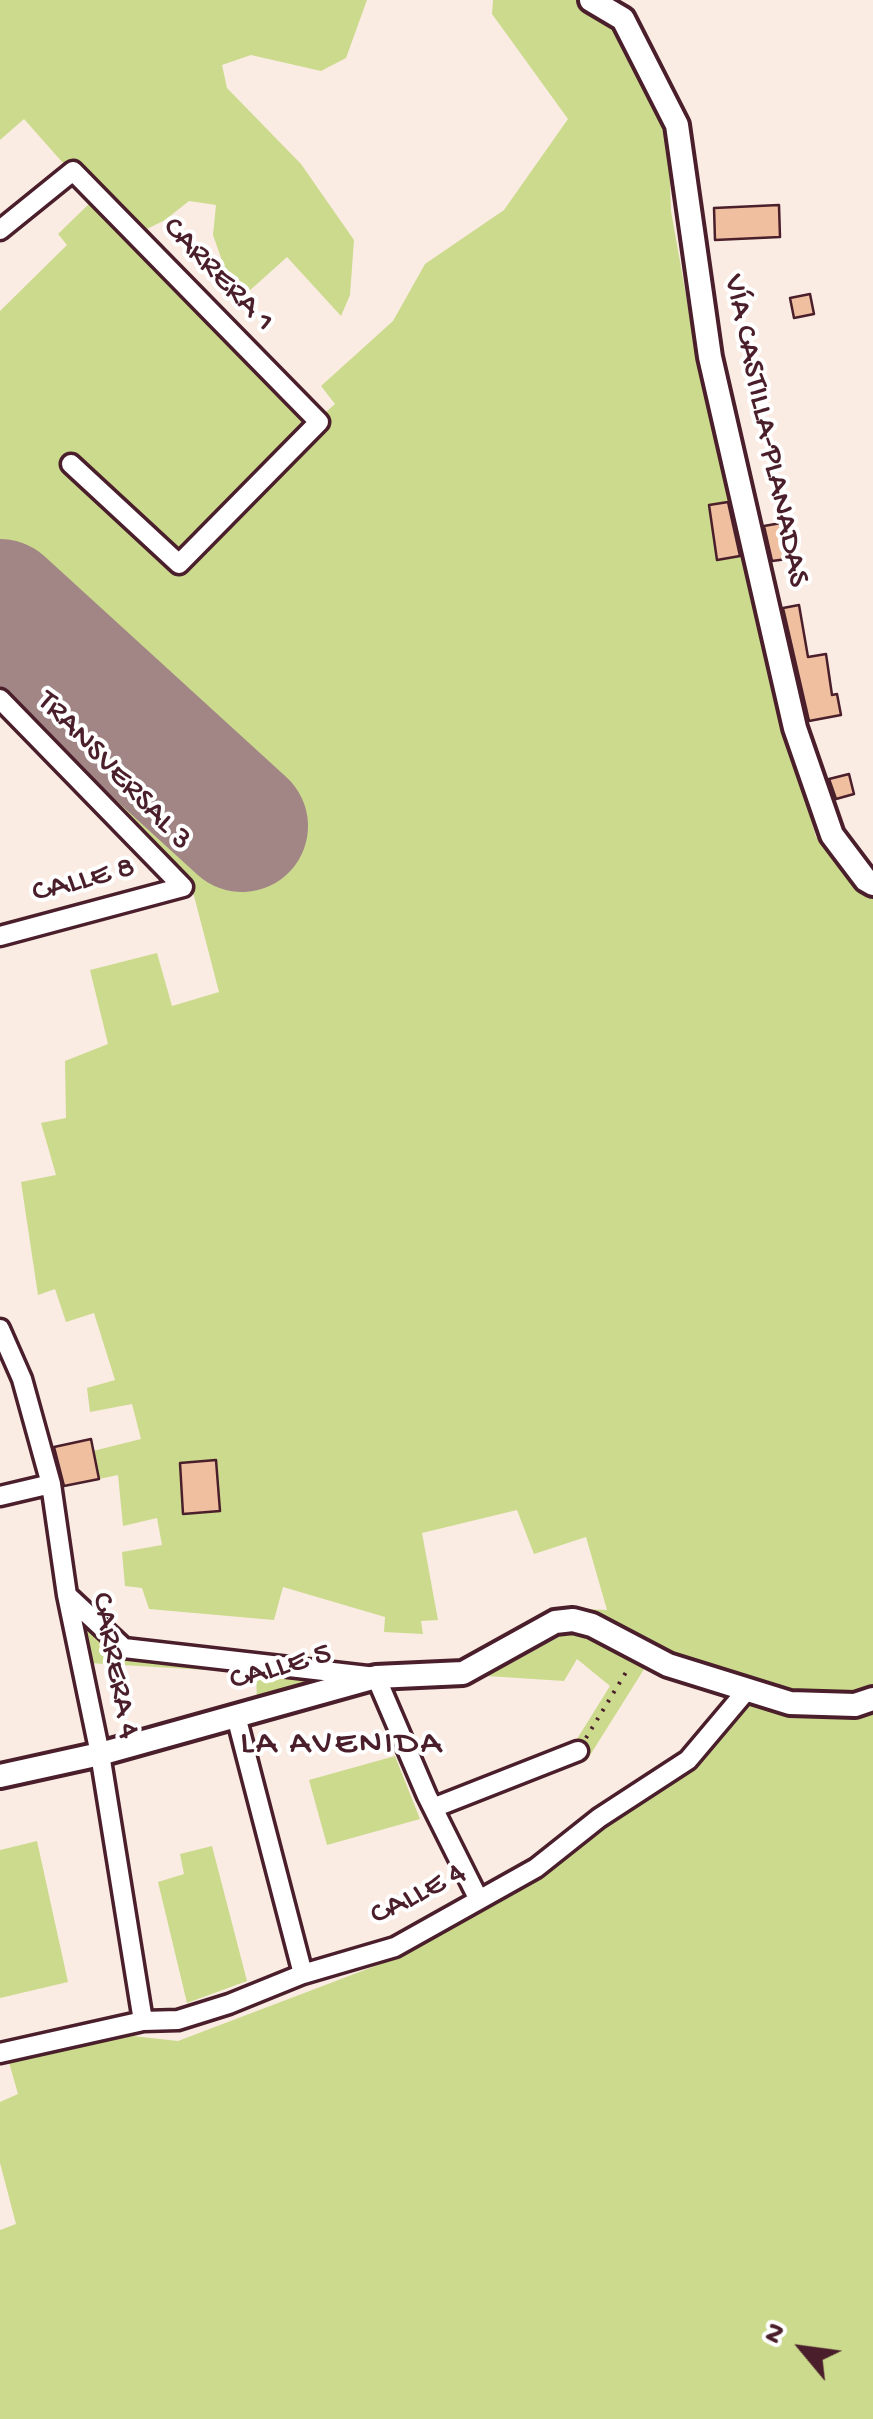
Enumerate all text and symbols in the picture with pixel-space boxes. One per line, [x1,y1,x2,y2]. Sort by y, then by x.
street label: CARRERA 1 [153,210,281,342]
street label: VÍA CASTILLA-PLANADAS [712,272,816,590]
street label: TRANSVERSAL 3 [27,684,199,860]
street label: CALLE 8 [28,850,140,914]
street label: CARRERA 4 [80,1590,146,1742]
street label: CALLE 5 [226,1636,336,1702]
district label: LA AVENIDA [240,1725,444,1767]
street label: CALLE 4 [365,1856,473,1936]
north arrow [753,2299,853,2399]
text: N [757,2318,795,2350]

